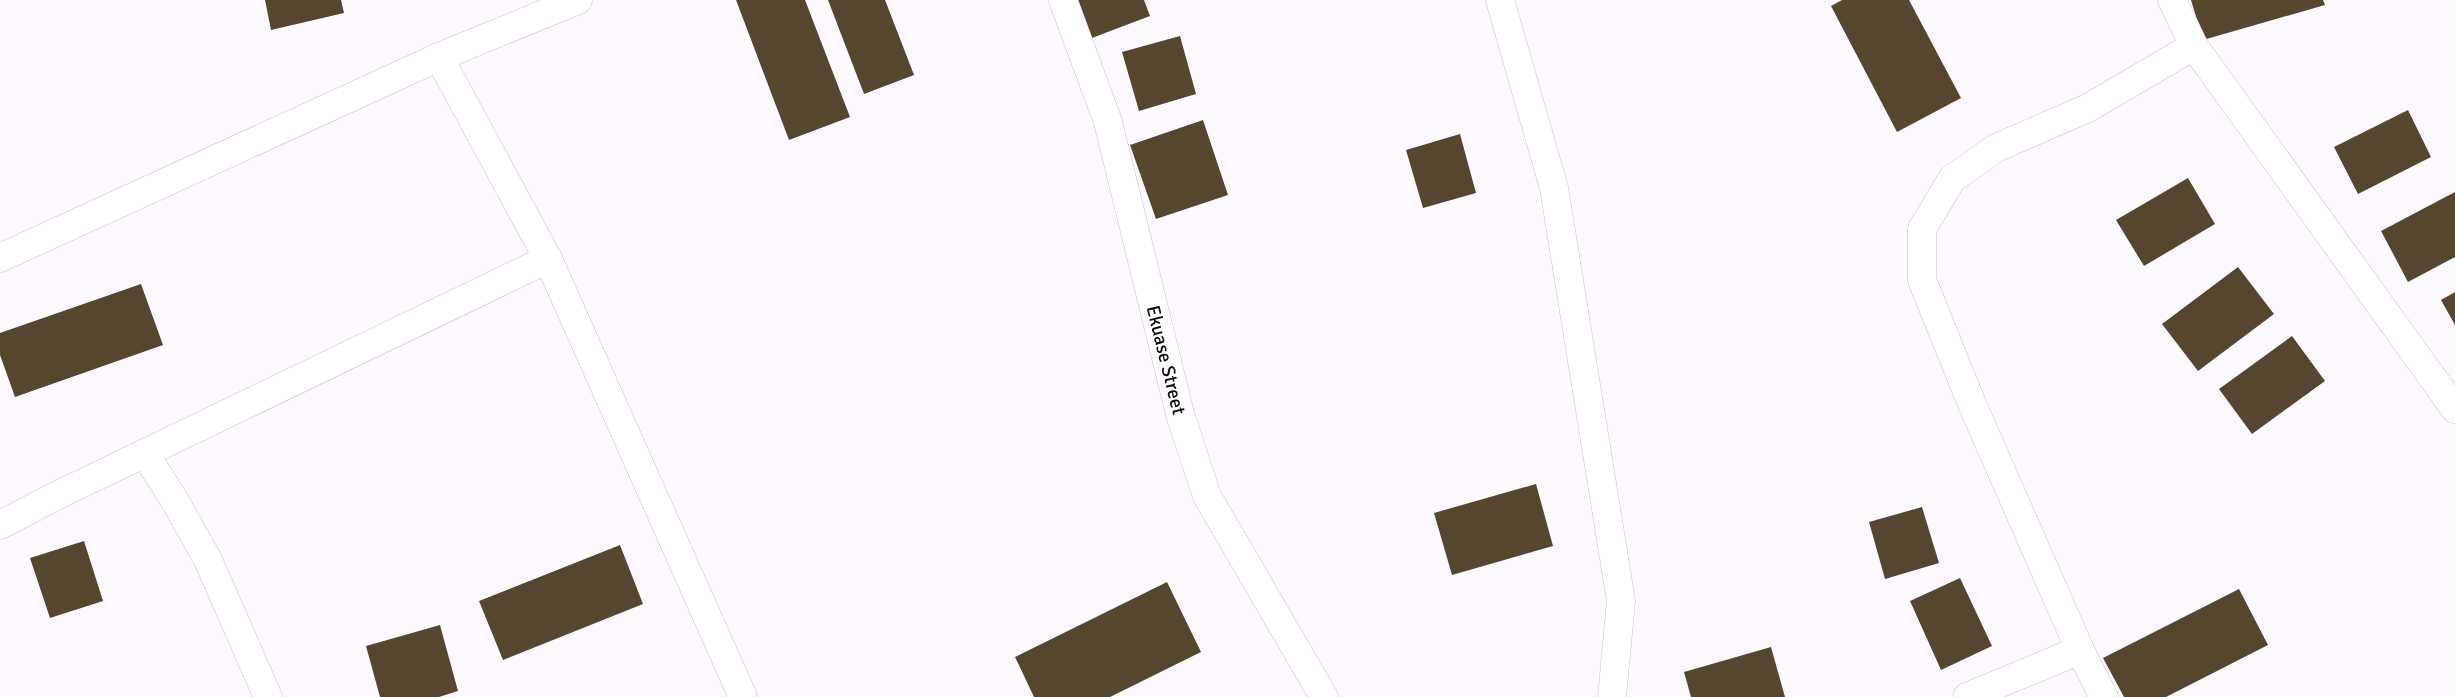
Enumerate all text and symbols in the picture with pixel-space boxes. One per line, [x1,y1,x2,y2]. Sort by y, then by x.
street label: Ekuase Street [1141,303,1191,417]

